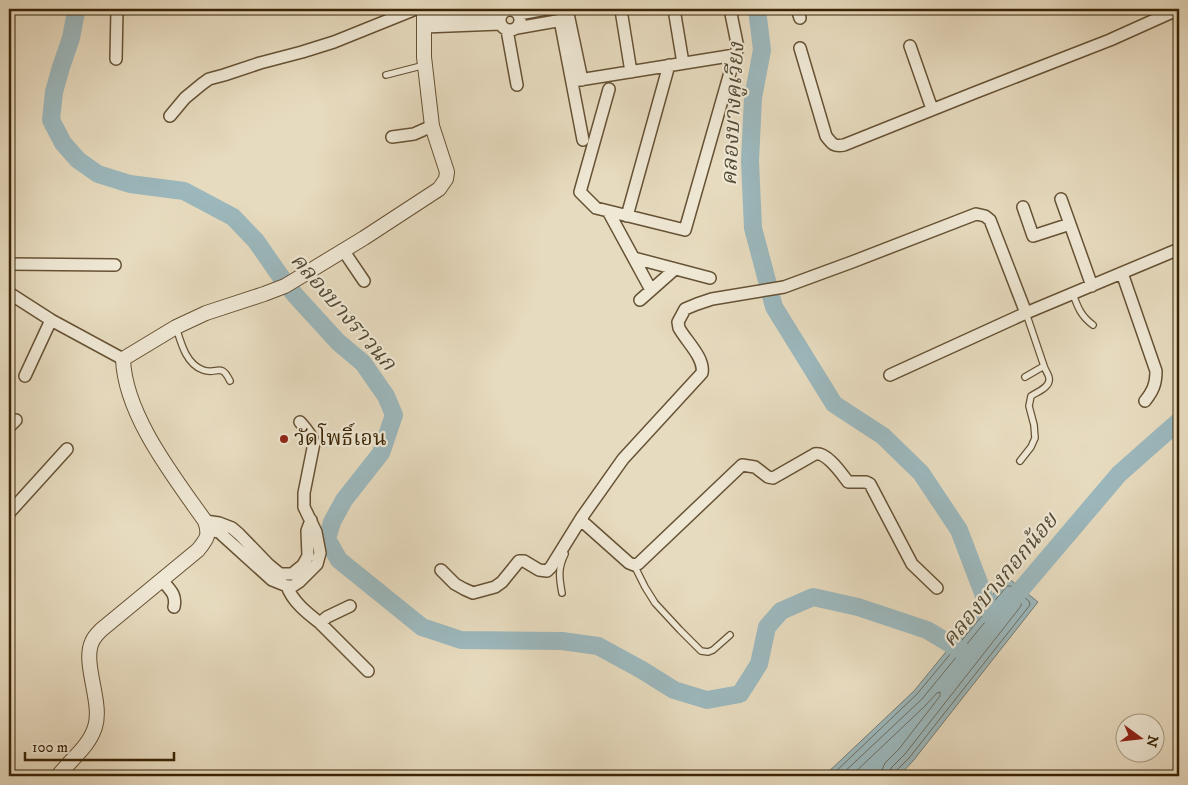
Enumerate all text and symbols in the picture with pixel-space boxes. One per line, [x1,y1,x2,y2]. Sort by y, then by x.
water label: คลองบางคูเวียง [716,41,750,186]
water label: คลองบางราวนก [284,247,402,377]
place label: วัดโพธิ์เอน [294,422,387,452]
marker: วัดโพธิ์เอน [278,433,290,445]
water label: คลองบางกอกน้อย [936,506,1065,652]
north arrow [1116,712,1166,762]
scale bar [25,730,174,762]
text: N [1141,733,1162,749]
text: 100 m [32,738,68,757]

